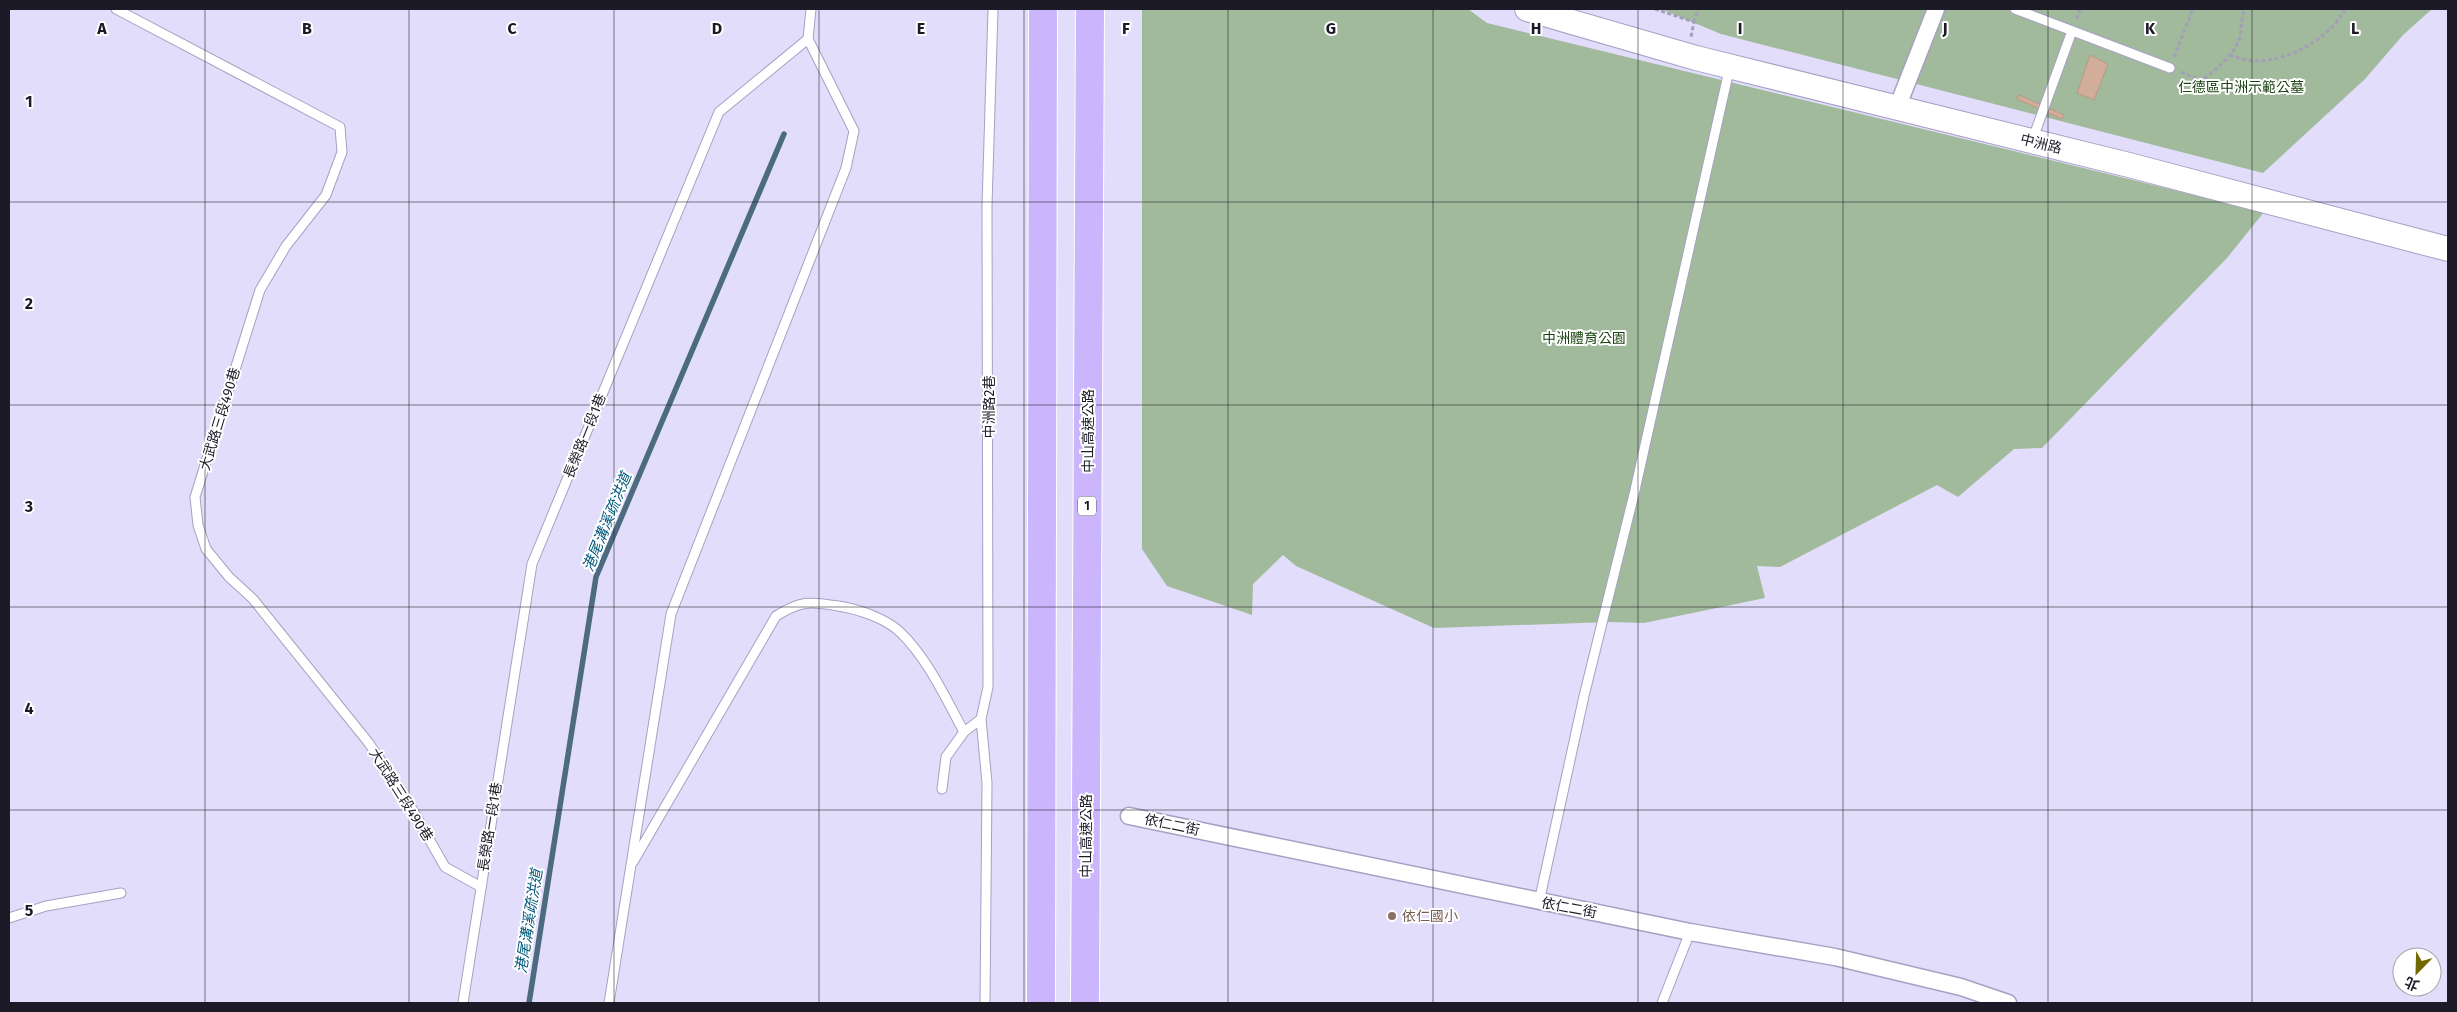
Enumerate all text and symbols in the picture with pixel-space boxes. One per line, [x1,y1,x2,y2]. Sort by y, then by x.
text: A [96,19,107,38]
text: B [302,19,312,38]
text: C [507,19,517,38]
text: D [712,19,722,38]
text: E [917,19,925,38]
text: F [1122,19,1130,38]
text: G [1326,19,1336,38]
text: H [1531,19,1541,38]
text: I [1738,19,1742,38]
text: J [1941,19,1948,38]
text: K [2145,19,2156,38]
text: L [2351,19,2359,38]
park label: 仁德區中洲示範公墓 [2178,79,2304,96]
text: 1 [25,92,33,111]
street label: 中洲路 [2019,131,2063,157]
text: 2 [25,294,33,313]
park label: 中洲體育公園 [1542,330,1626,347]
street label: 大武路三段490巷 [196,366,244,472]
street label: 中洲路2巷 [981,376,998,438]
street label: 中山高速公路 [1080,389,1097,473]
street label: 長榮路一段1巷 [560,391,610,481]
water label: 港尾溝溪疏洪道 [579,468,636,574]
road number: 1 [1078,496,1096,516]
text: 3 [24,497,33,516]
text: 4 [24,699,34,718]
street label: 大武路三段490巷 [366,745,436,845]
street label: 長榮路一段1巷 [475,781,505,873]
street label: 中山高速公路 [1078,794,1095,878]
street label: 依仁二街 [1143,811,1201,839]
water label: 港尾溝溪疏洪道 [512,866,546,974]
street label: 依仁二街 [1540,894,1598,922]
text: 5 [25,901,34,920]
place label: 依仁國小 [1402,908,1458,925]
marker: 依仁國小 [1386,910,1398,922]
north arrow [2392,947,2442,997]
text: 北 [2402,973,2422,994]

